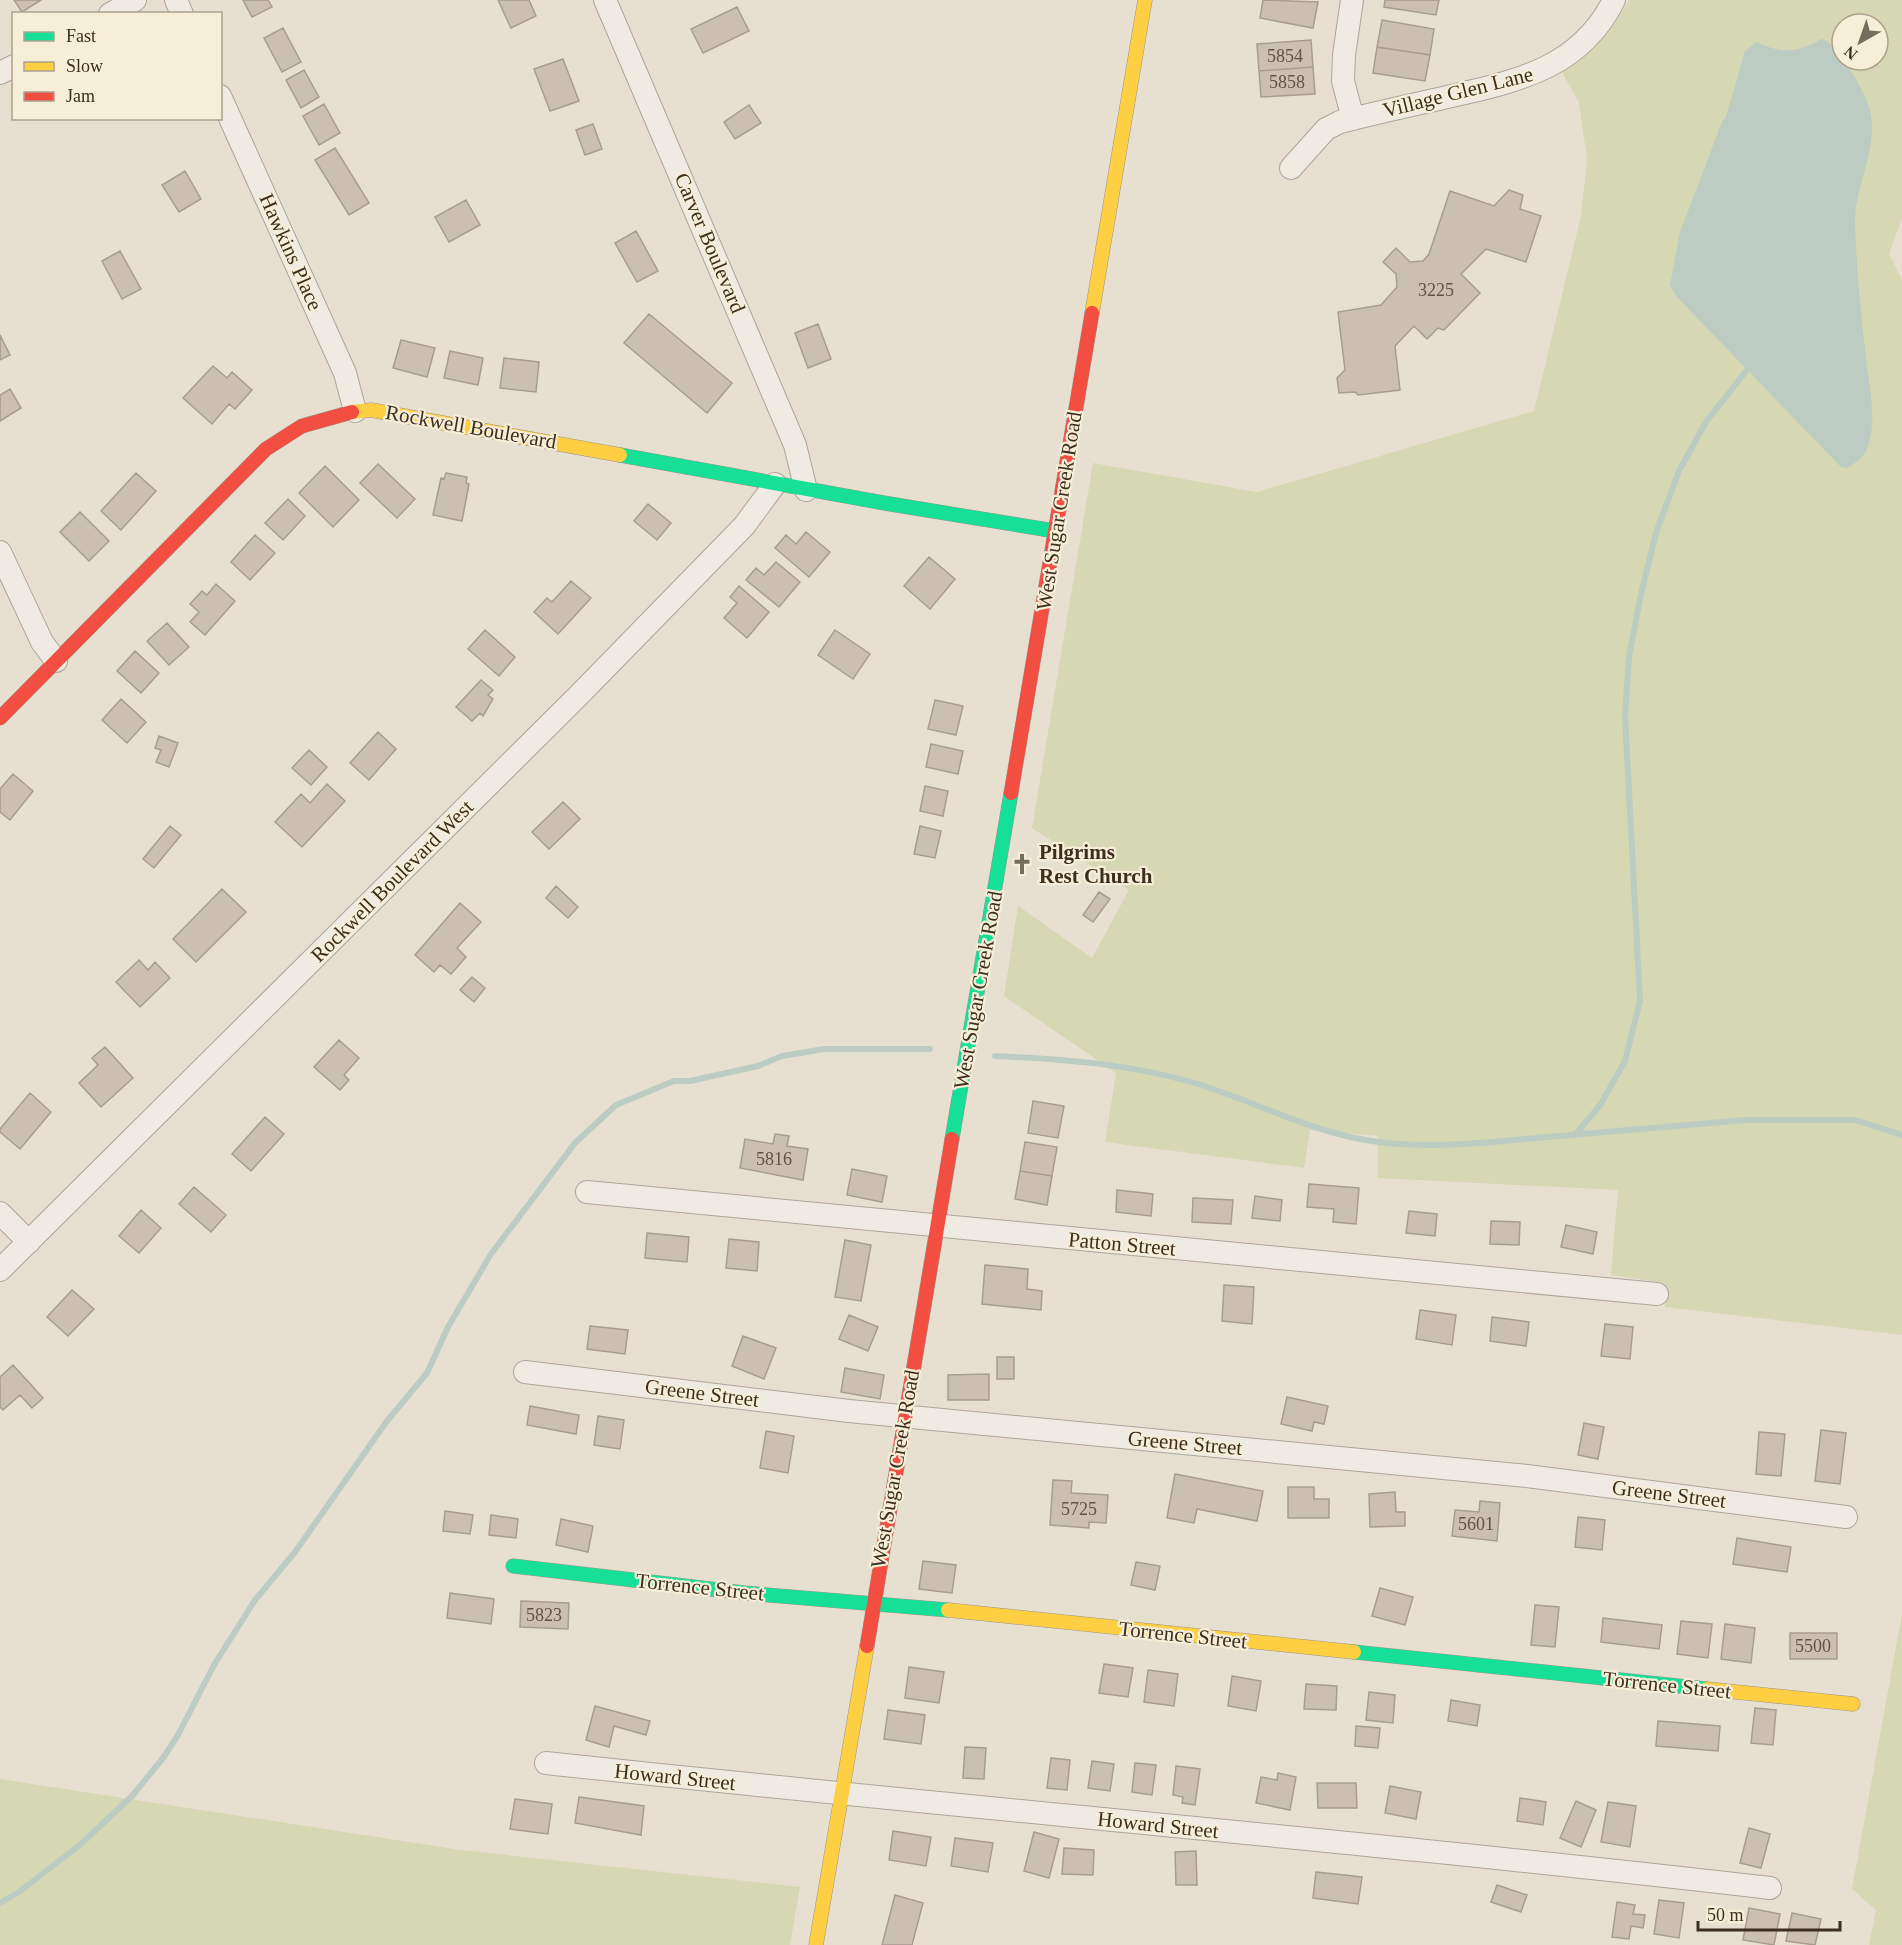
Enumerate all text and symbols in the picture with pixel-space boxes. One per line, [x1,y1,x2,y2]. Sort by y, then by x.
legend [12,12,222,120]
north arrow [1830,12,1890,72]
text: Fast [66,26,96,46]
text: N [1840,43,1861,63]
house number: 5854 [1267,46,1303,66]
text: Slow [66,56,103,76]
street label: Village Glen Lane [1380,62,1536,122]
house number: 5858 [1269,72,1305,92]
text: Jam [66,86,95,106]
street label: Carver Boulevard [670,169,751,317]
street label: Hawkins Place [255,190,327,314]
house number: 3225 [1418,280,1454,300]
street label: Rockwell Boulevard [384,400,559,454]
street label: West Sugar Creek Road [1031,410,1087,612]
street label: Rockwell Boulevard West [306,795,478,967]
place label: Pilgrims Rest Church [1039,840,1153,888]
church icon: Pilgrims Rest Church [1010,852,1034,876]
street label: West Sugar Creek Road [949,889,1007,1091]
house number: 5816 [756,1149,792,1169]
street label: Patton Street [1067,1227,1177,1261]
street label: West Sugar Creek Road [866,1368,924,1570]
street label: Greene Street [644,1374,761,1412]
street label: Greene Street [1127,1426,1243,1460]
street label: Greene Street [1611,1475,1728,1513]
house number: 5725 [1061,1499,1097,1519]
house number: 5601 [1458,1514,1494,1534]
street label: Torrence Street [635,1568,765,1606]
house number: 5823 [526,1605,562,1625]
street label: Torrence Street [1118,1616,1248,1654]
house number: 5500 [1795,1636,1831,1656]
street label: Torrence Street [1602,1666,1732,1704]
street label: Howard Street [613,1759,737,1795]
street label: Howard Street [1096,1807,1220,1843]
scale bar [1698,1894,1840,1932]
text: 50 m [1707,1905,1744,1925]

